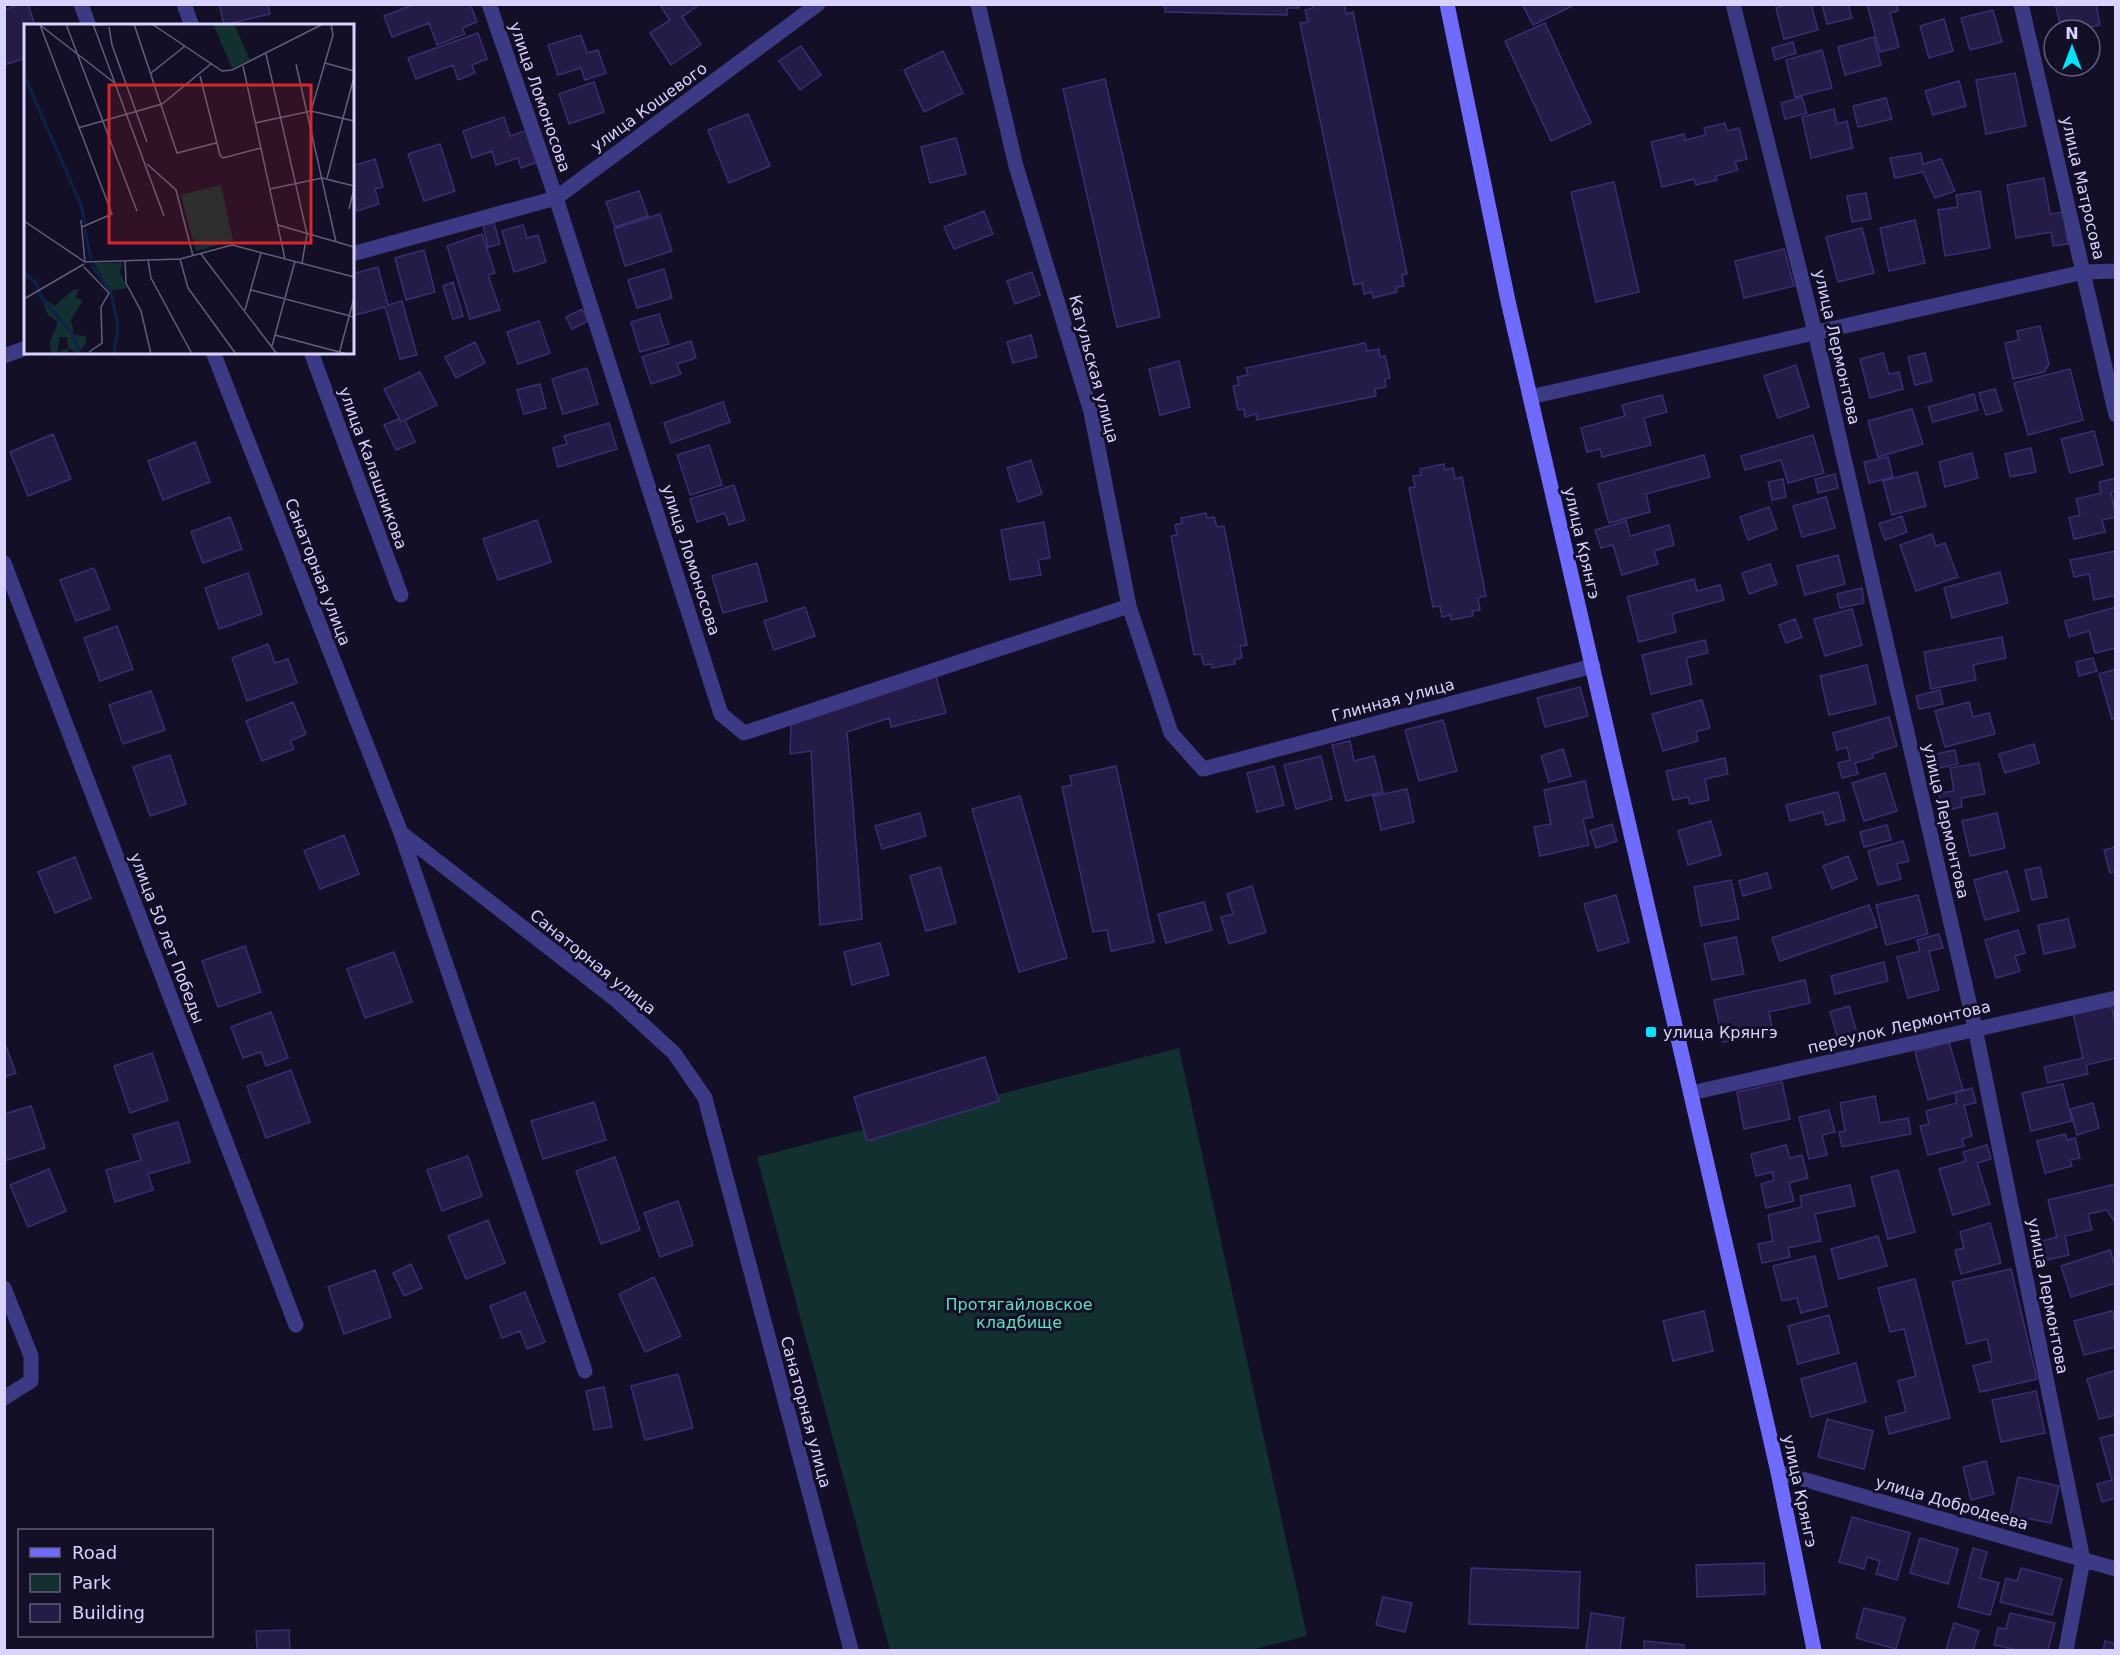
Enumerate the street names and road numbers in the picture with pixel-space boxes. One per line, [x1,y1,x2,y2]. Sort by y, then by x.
street label: улица Ломоносова [505,19,575,175]
street label: улица Кошевого [587,58,711,156]
street label: улица Матросова [2057,114,2109,262]
street label: улица Лермонтова [1810,268,1864,426]
street label: Кагульская улица [1065,293,1123,445]
street label: улица Калашникова [335,384,411,552]
street label: улица Ломоносова [658,482,724,638]
street label: улица Крянгэ [1560,485,1604,601]
street label: Санаторная улица [281,496,355,648]
street label: Глинная улица [1329,674,1457,726]
street label: улица Лермонтова [1919,742,1973,900]
street label: улица 50 лет Победы [126,850,208,1026]
street label: Санаторная улица [526,905,660,1019]
street label: переулок Лермонтова [1806,997,1992,1057]
street label: улица Лермонтова [2024,1216,2072,1376]
street label: Санаторная улица [777,1334,835,1490]
street label: улица Крянгэ [1779,1433,1821,1549]
street label: улица Добродеева [1873,1472,2031,1534]

